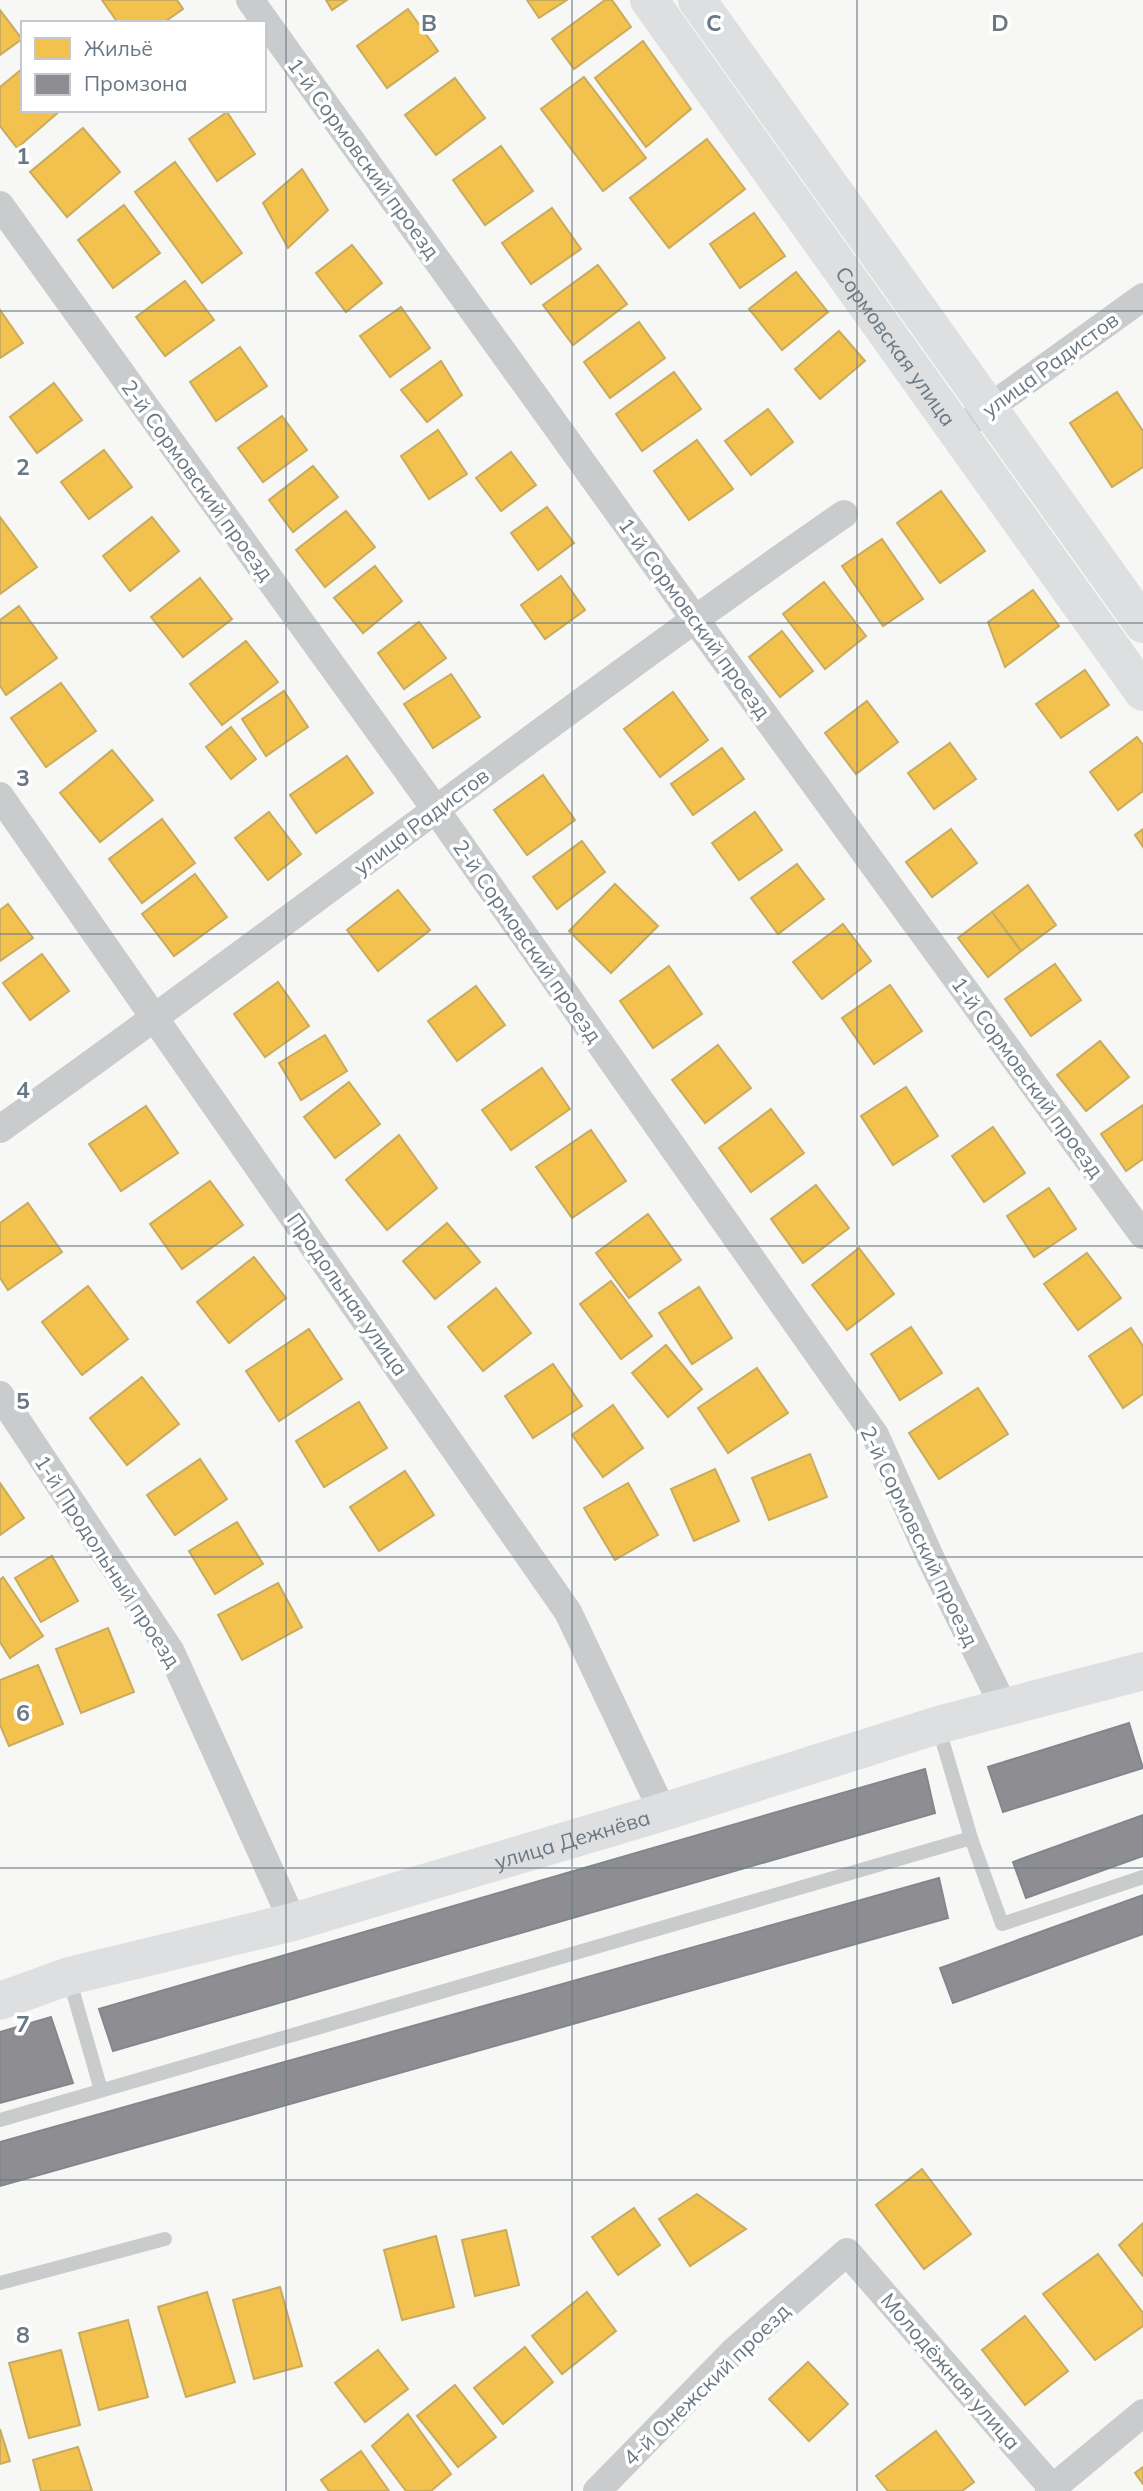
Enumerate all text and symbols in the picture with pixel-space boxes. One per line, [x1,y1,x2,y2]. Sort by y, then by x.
text: B [421,8,437,37]
text: C [706,8,722,37]
text: D [991,8,1009,37]
legend [21,21,266,112]
text: Жильё [84,35,153,61]
street label: 1-й Сормовский проезд [282,52,446,264]
text: Промзона [84,70,187,96]
text: 1 [16,141,30,170]
street label: Сормовская улица [830,261,962,431]
street label: улица Радистов [977,306,1123,422]
street label: 2-й Сормовский проезд [116,374,280,586]
text: 2 [16,452,30,481]
street label: 1-й Сормовский проезд [613,512,777,724]
street label: улица Радистов [348,762,494,880]
text: 3 [16,763,30,792]
street label: 2-й Сормовский проезд [448,834,608,1048]
street label: 1-й Сормовский проезд [946,971,1110,1183]
text: 4 [16,1075,30,1104]
street label: Продольная улица [282,1207,414,1381]
text: 5 [16,1386,30,1415]
street label: 2-й Сормовский проезд [855,1422,985,1651]
street label: 1-й Продольный проезд [30,1450,187,1672]
text: 6 [16,1698,30,1727]
street label: улица Дежнёва [491,1804,653,1874]
text: 7 [16,2009,30,2038]
street label: Молодёжная улица [876,2287,1026,2455]
street label: 4-й Онежский проезд [617,2297,795,2470]
text: 8 [16,2320,30,2349]

